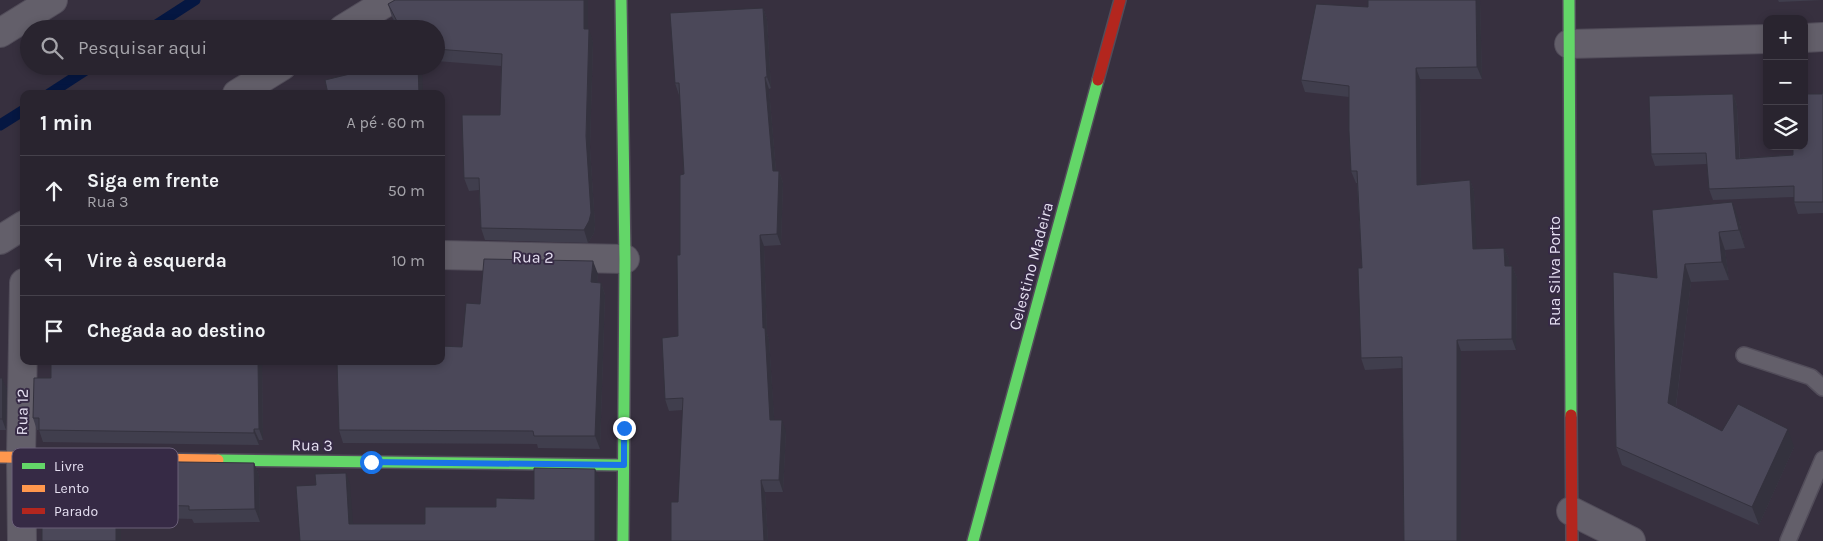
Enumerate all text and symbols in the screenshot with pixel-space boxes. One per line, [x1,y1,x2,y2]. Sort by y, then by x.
map controls [1763,15,1808,150]
button: + [1763,15,1808,60]
search box [20,20,445,75]
icon: search [38,34,66,62]
text: Pesquisar aqui [78,37,207,59]
button: − [1763,60,1808,105]
button: layers [1763,105,1808,150]
text: 1 min [40,111,93,135]
text: A pé · 60 m [347,113,425,132]
text: Siga em frente [87,170,219,192]
icon: ahead [40,177,68,205]
text: 50 m [388,181,425,200]
text: Rua 3 [87,192,129,211]
street label: Celestino Madeira [1005,200,1057,332]
street label: Rua Silva Porto [1545,216,1564,326]
icon: left [40,247,68,275]
street label: Rua 2 [512,247,554,267]
text: Vire à esquerda [87,250,227,272]
text: 10 m [391,251,425,270]
icon: arrive [40,317,68,345]
text: Chegada ao destino [87,320,265,342]
street label: Rua 12 [12,389,32,435]
route end [613,417,636,440]
street label: Rua 3 [291,435,333,455]
legend [12,448,178,528]
route start [360,451,383,474]
text: Livre [54,458,84,475]
text: Lento [54,480,89,497]
text: Parado [54,503,98,520]

